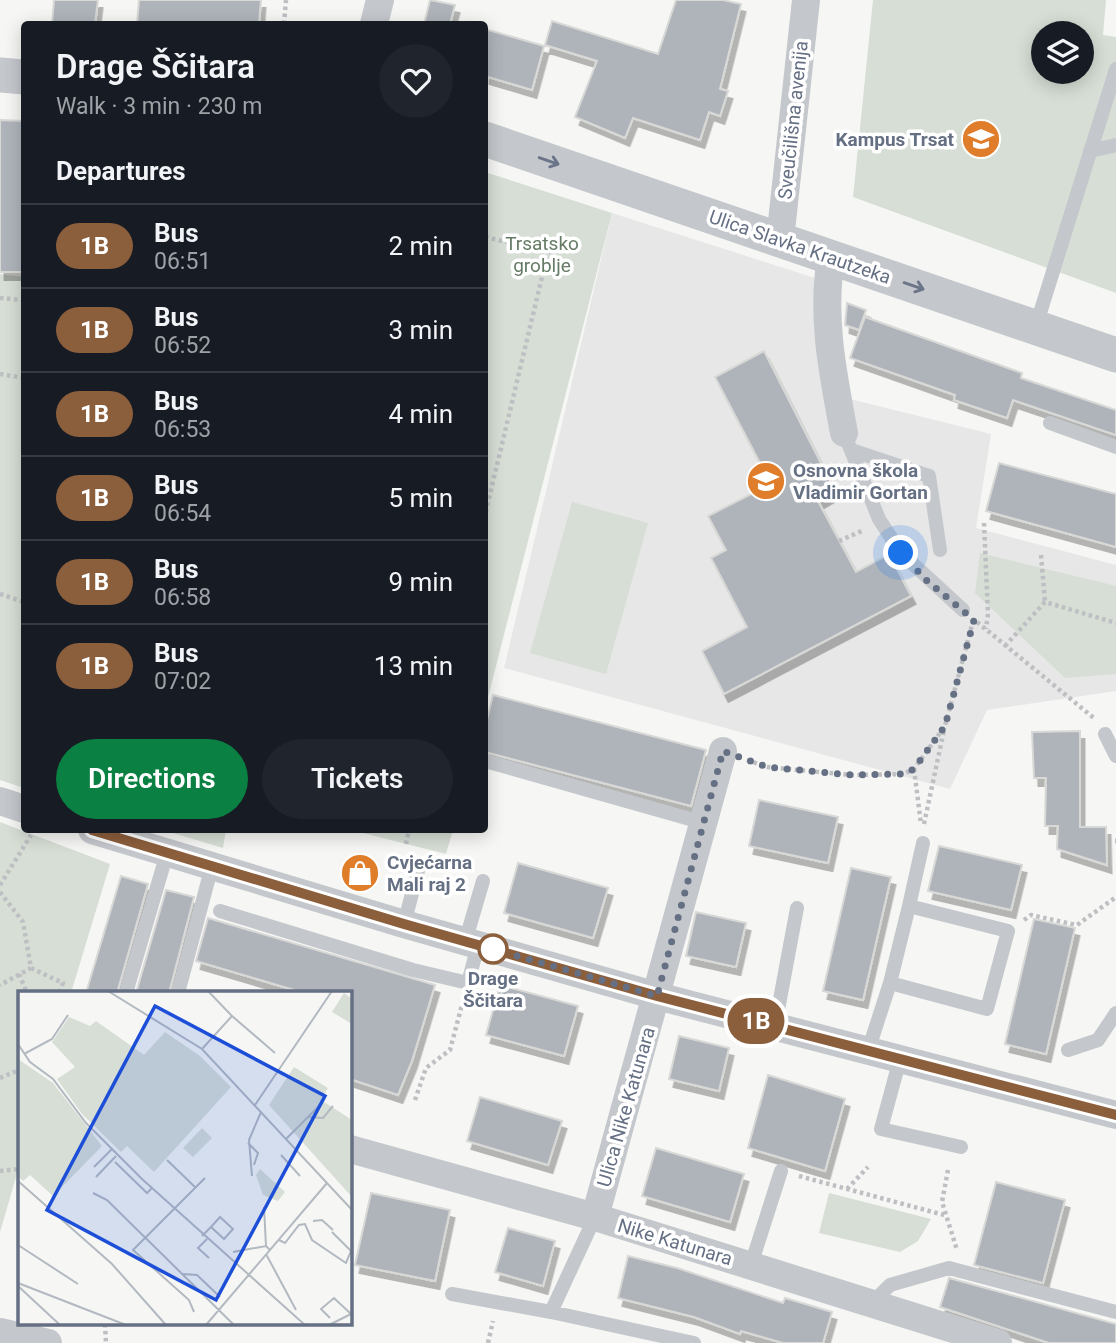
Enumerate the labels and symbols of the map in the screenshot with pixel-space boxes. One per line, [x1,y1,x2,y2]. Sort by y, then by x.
street label: Sveučilišna avenija [773,40,813,200]
school or university icon: Kampus Trsat [960,118,1002,160]
place label: Kampus Trsat [836,128,955,151]
one-way arrow [538,156,560,168]
street label: Ulica Slavka Krautzeka [706,205,894,289]
park label: Trsatsko groblje [505,232,579,277]
one-way arrow [903,281,925,293]
place label: Osnovna škola Vladimir Gortan [793,459,928,504]
school or university icon: Osnovna škola Vladimir Gortan [745,460,787,502]
your location [883,535,918,570]
place label: Cvjećarna Mali raj 2 [387,851,472,896]
shop icon: Cvjećarna Mali raj 2 [339,852,381,894]
marker: Drage Ščitara [478,934,508,964]
place label: Drage Ščitara [463,967,523,1012]
inset map [18,991,352,1326]
line badge: 1B [724,998,788,1044]
street label: Ulica Nike Katunara [592,1024,660,1190]
street label: Nike Katunara [615,1214,735,1270]

